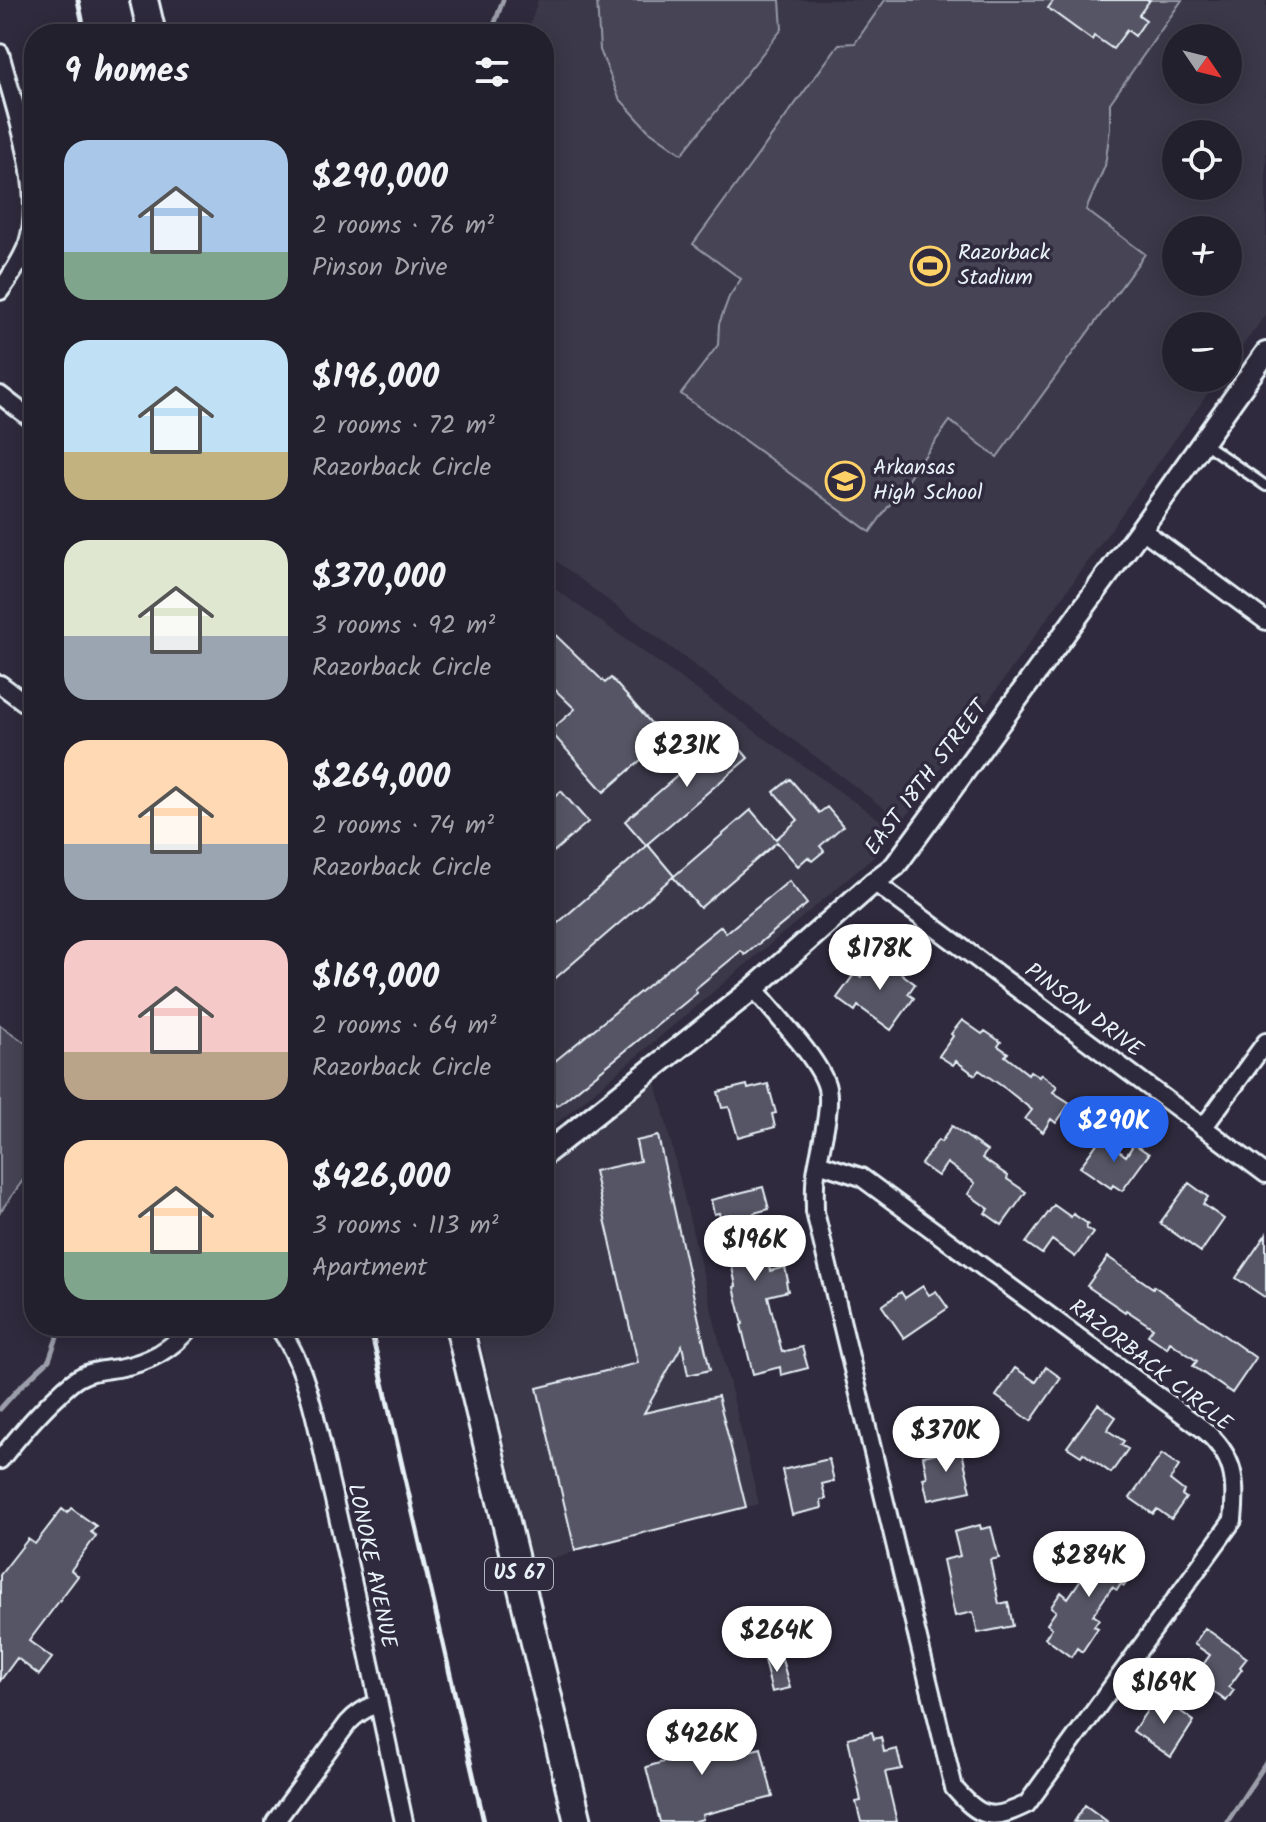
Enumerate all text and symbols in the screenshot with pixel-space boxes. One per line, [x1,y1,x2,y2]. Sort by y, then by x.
north arrow [1162,24,1242,104]
map controls [1162,24,1242,392]
text: 9 homes [64,45,189,99]
icon: filters [470,50,514,94]
button: locate [1162,120,1242,200]
text: $290,000 [312,151,448,205]
icon: home [128,172,224,268]
text: 2 rooms · 76 m² [312,205,494,247]
button: + [1162,216,1242,296]
place label: Razorback Stadium [958,236,1051,296]
sports icon: Razorback Stadium [909,245,951,287]
text: Pinson Drive [312,247,448,289]
button: − [1162,312,1242,392]
text: $196,000 [312,351,439,405]
icon: home [128,372,224,468]
text: 2 rooms · 72 m² [312,405,495,447]
text: Razorback Circle [312,447,491,489]
place label: Arkansas High School [873,451,983,511]
school or university icon: Arkansas High School [824,460,866,502]
text: $370,000 [312,551,445,605]
icon: home [128,572,224,668]
text: 3 rooms · 92 m² [312,605,495,647]
text: Razorback Circle [312,647,491,689]
street label: EAST 18TH STREET [857,691,999,864]
pin: $231K [631,721,743,789]
text: $231K [653,726,721,768]
text: $264,000 [312,751,450,805]
icon: home [128,772,224,868]
text: 2 rooms · 74 m² [312,805,494,847]
text: Razorback Circle [312,847,491,889]
pin: $178K [824,924,936,992]
text: $178K [847,929,913,971]
text: $169,000 [312,951,439,1005]
street label: PINSON DRIVE [1016,955,1151,1068]
icon: home [128,972,224,1068]
text: 2 rooms · 64 m² [312,1005,496,1047]
text: Razorback Circle [312,1047,491,1089]
pin: $290K [1058,1096,1170,1164]
text: $290K [1078,1101,1150,1143]
text: $426,000 [312,1151,450,1205]
icon: home [128,1172,224,1268]
text: 3 rooms · 113 m² [312,1205,499,1247]
pin: $196K [699,1215,811,1283]
text: $196K [722,1220,788,1262]
text: Apartment [312,1247,427,1289]
street label: RAZORBACK CIRCLE [1061,1291,1240,1442]
pin: $370K [890,1406,1002,1474]
text: $370K [911,1411,981,1453]
street label: LONOKE AVENUE [336,1480,406,1653]
pin: $284K [1033,1531,1145,1599]
text: $284K [1051,1536,1127,1578]
road number: US 67 [485,1558,553,1590]
pin: $264K [721,1606,833,1674]
text: $264K [740,1611,814,1653]
pin: $169K [1108,1658,1220,1726]
text: $169K [1131,1663,1197,1705]
pin: $426K [646,1709,758,1777]
text: $426K [665,1714,739,1756]

